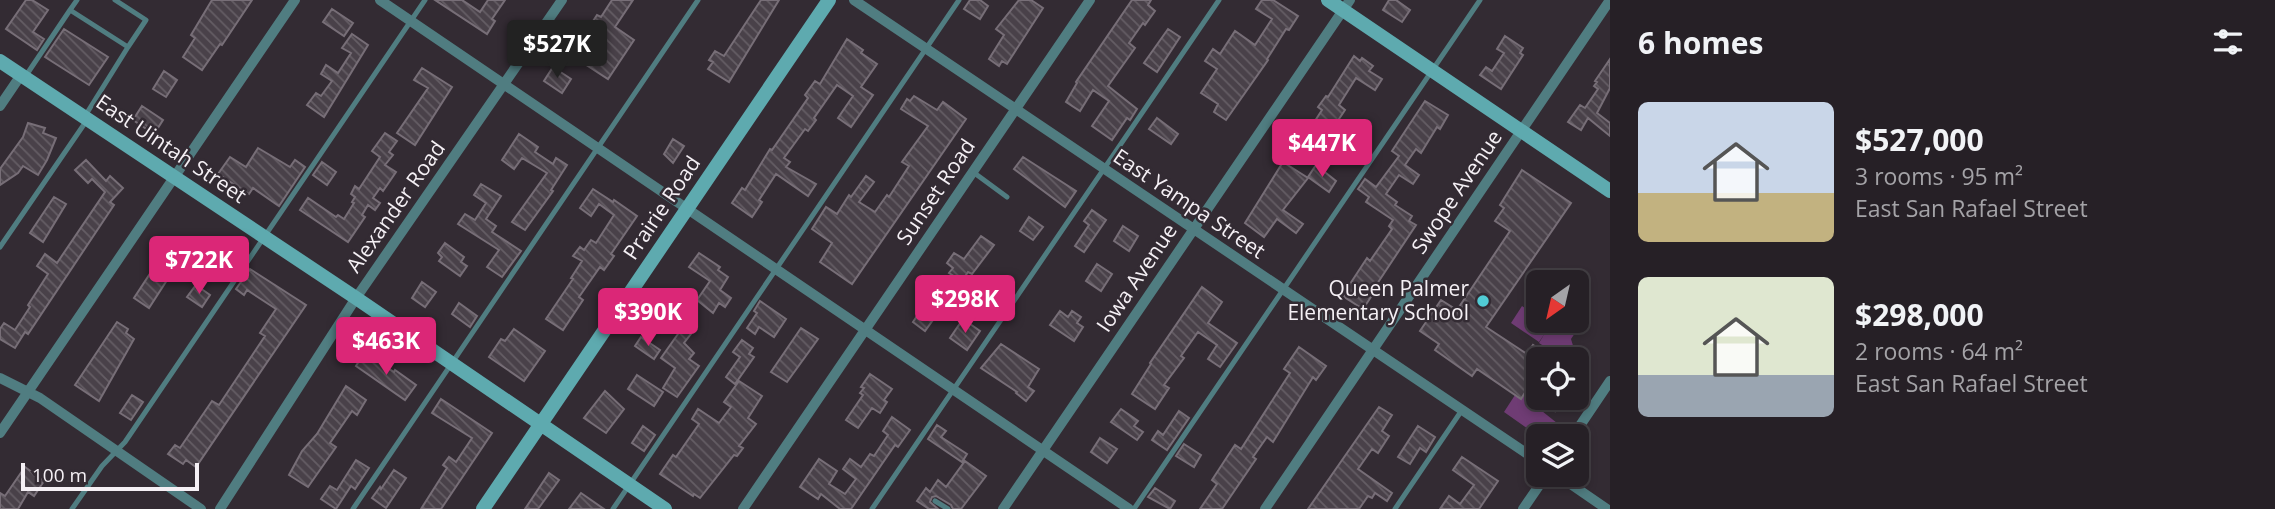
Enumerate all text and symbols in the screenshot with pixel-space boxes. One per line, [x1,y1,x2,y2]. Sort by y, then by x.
pin: $527K [508,20,606,80]
text: 6 homes [1638,22,1763,63]
icon: filters [2209,23,2247,61]
text: $527K [523,27,591,59]
street label: East Uintah Street [91,87,252,209]
text: $527,000 [1855,119,1984,160]
pin: $447K [1273,120,1371,179]
street label: Swope Avenue [1404,124,1508,259]
text: $447K [1288,126,1356,158]
icon: home [1694,130,1778,214]
street label: Sunset Road [889,133,981,250]
street label: Alexander Road [339,135,451,278]
street label: East Yampa Street [1108,142,1271,264]
street label: Prairie Road [616,150,706,265]
text: 3 rooms · 95 m² [1855,160,2023,192]
text: East San Rafael Street [1855,192,2088,224]
street label: Iowa Avenue [1090,218,1183,337]
pin: $722K [150,236,248,296]
text: $722K [165,243,233,275]
north arrow [1526,270,1589,332]
map controls [1526,270,1589,487]
place label: Queen Palmer Elementary School [1287,274,1469,326]
pin: $298K [916,276,1014,335]
text: $298K [931,282,999,314]
pin: $390K [599,288,697,348]
marker: Queen Palmer Elementary School [1475,293,1491,309]
text: $298,000 [1855,294,1984,335]
text: $390K [614,295,682,327]
icon: home [1694,305,1778,389]
pin: $463K [337,318,435,377]
text: $463K [352,324,420,356]
text: 2 rooms · 64 m² [1855,335,2023,367]
button: locate [1526,347,1589,410]
text: East San Rafael Street [1855,367,2088,399]
button: layers [1526,424,1589,487]
scale bar [21,460,200,492]
text: 100 m [32,462,87,488]

